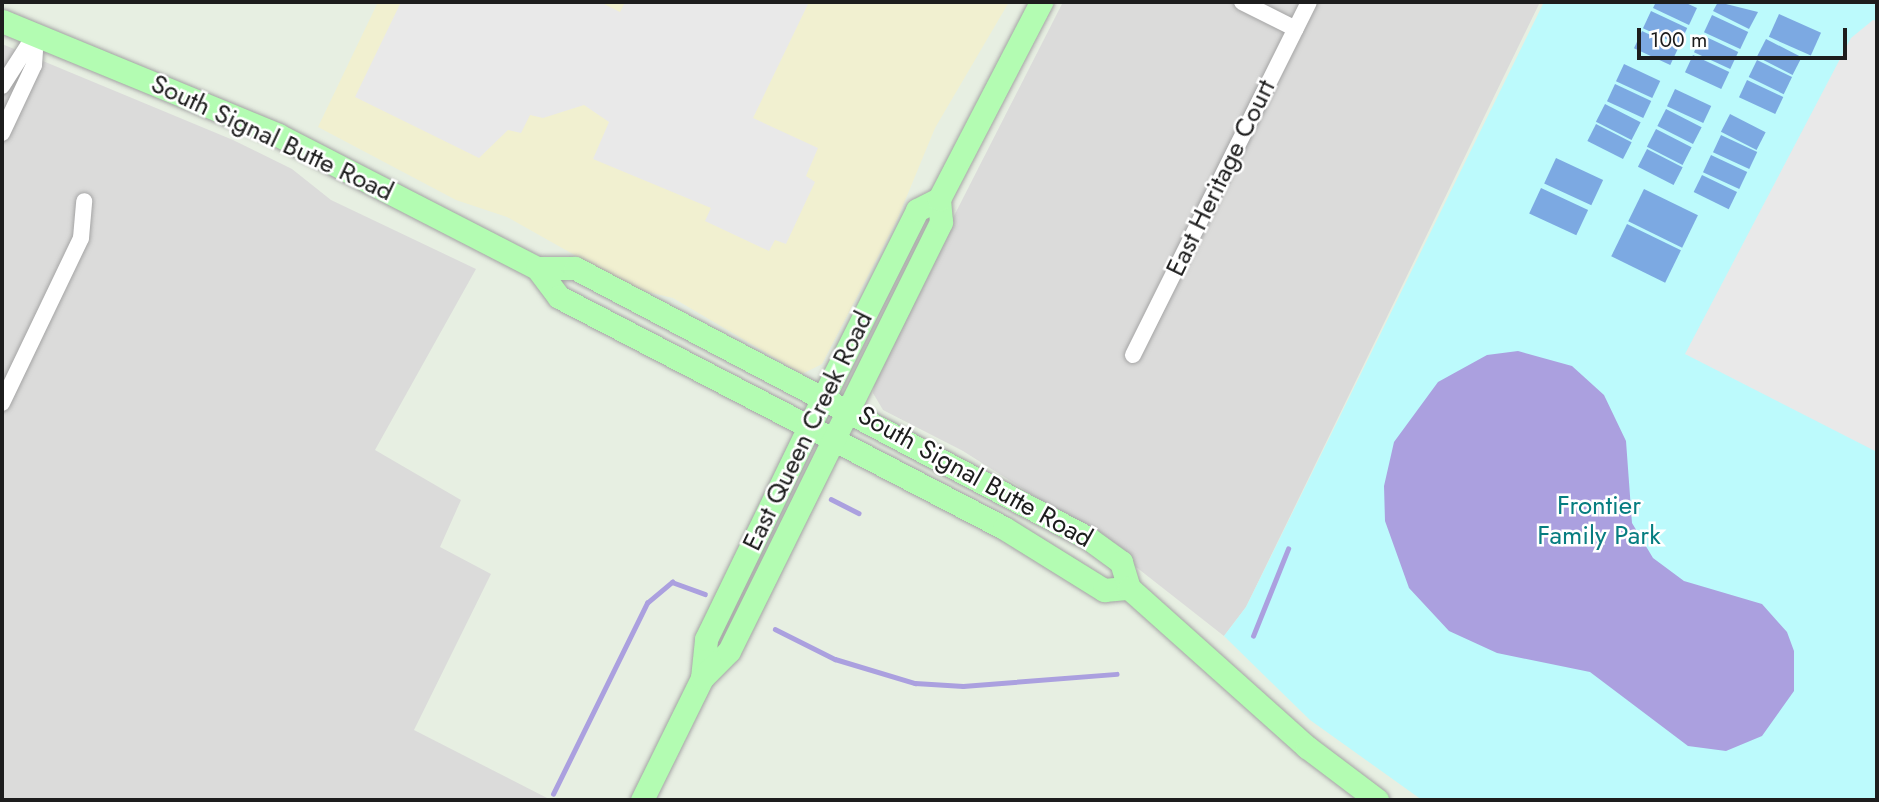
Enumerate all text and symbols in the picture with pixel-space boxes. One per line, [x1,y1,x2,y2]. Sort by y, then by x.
scale bar [1641,14,1851,58]
text: 100 m [1650,25,1707,55]
street label: South Signal Butte Road [146,68,398,208]
street label: East Heritage Court [1160,75,1282,281]
street label: East Queen Creek Road [737,306,879,556]
street label: South Signal Butte Road [852,399,1098,555]
park label: Frontier Family Park [1537,490,1661,552]

